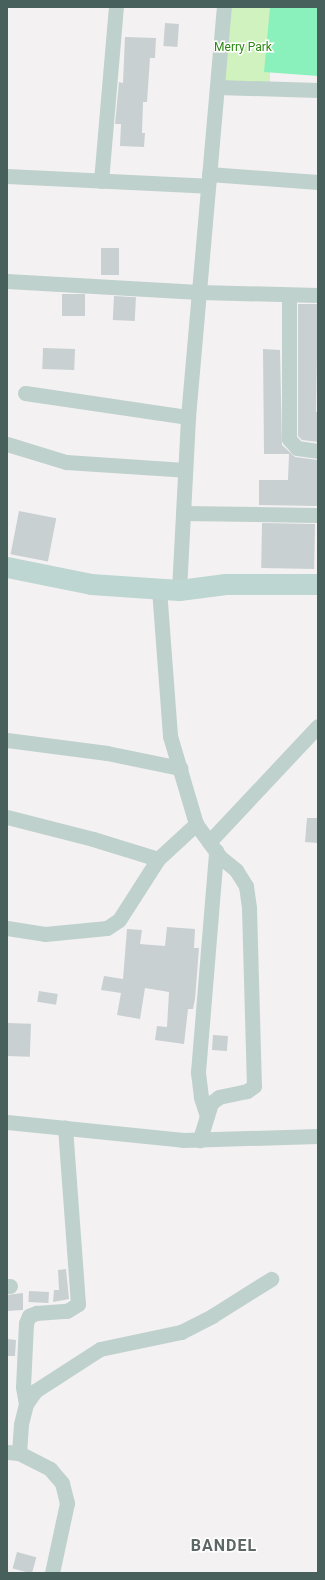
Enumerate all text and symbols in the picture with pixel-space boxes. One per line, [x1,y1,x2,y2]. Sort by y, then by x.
park label: Merry Park [214,41,272,55]
district label: BANDEL [191,1536,257,1556]

